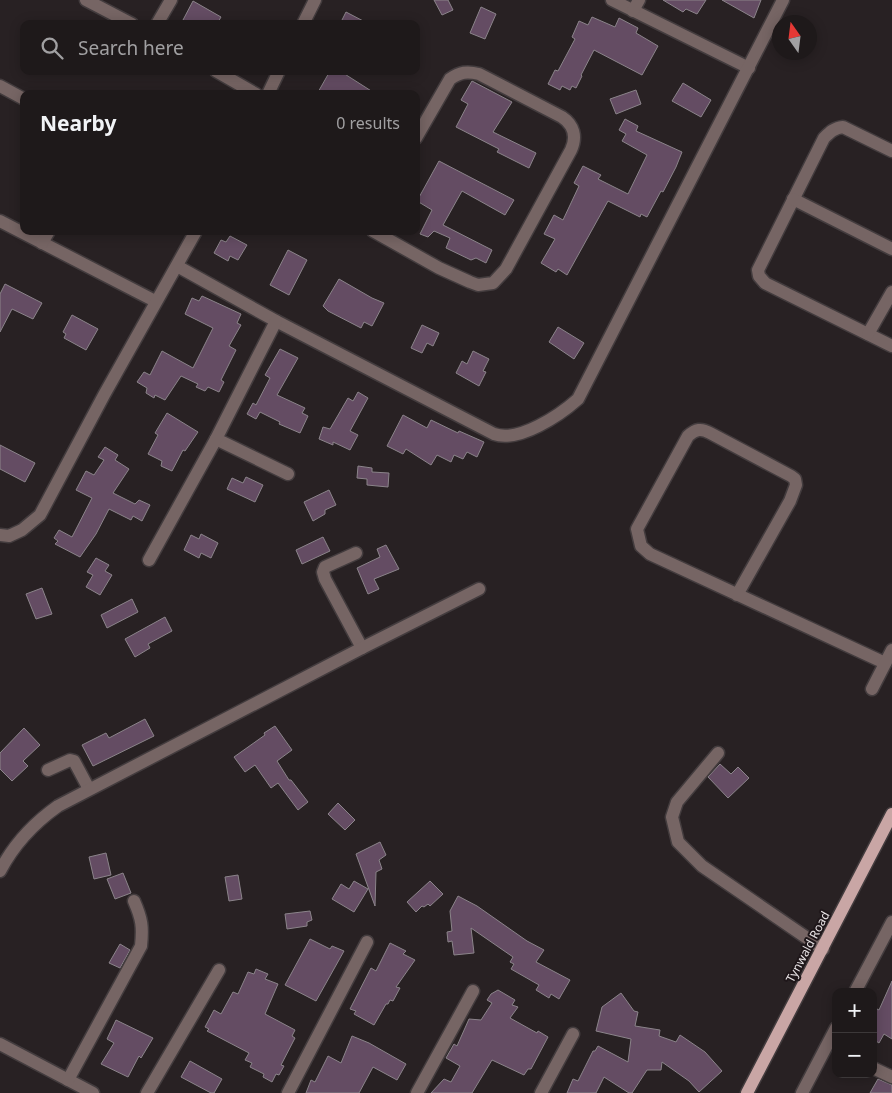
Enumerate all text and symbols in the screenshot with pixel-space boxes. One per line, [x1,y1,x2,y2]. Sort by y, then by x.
north arrow [772,15,817,60]
search box [20,20,420,75]
icon: search [38,34,66,62]
text: Search here [78,35,184,61]
text: Nearby [40,109,116,137]
text: 0 results [336,112,400,134]
street label: Tynwald Road [782,908,834,985]
map controls [832,988,877,1078]
button: + [832,988,877,1033]
button: − [832,1033,877,1078]

